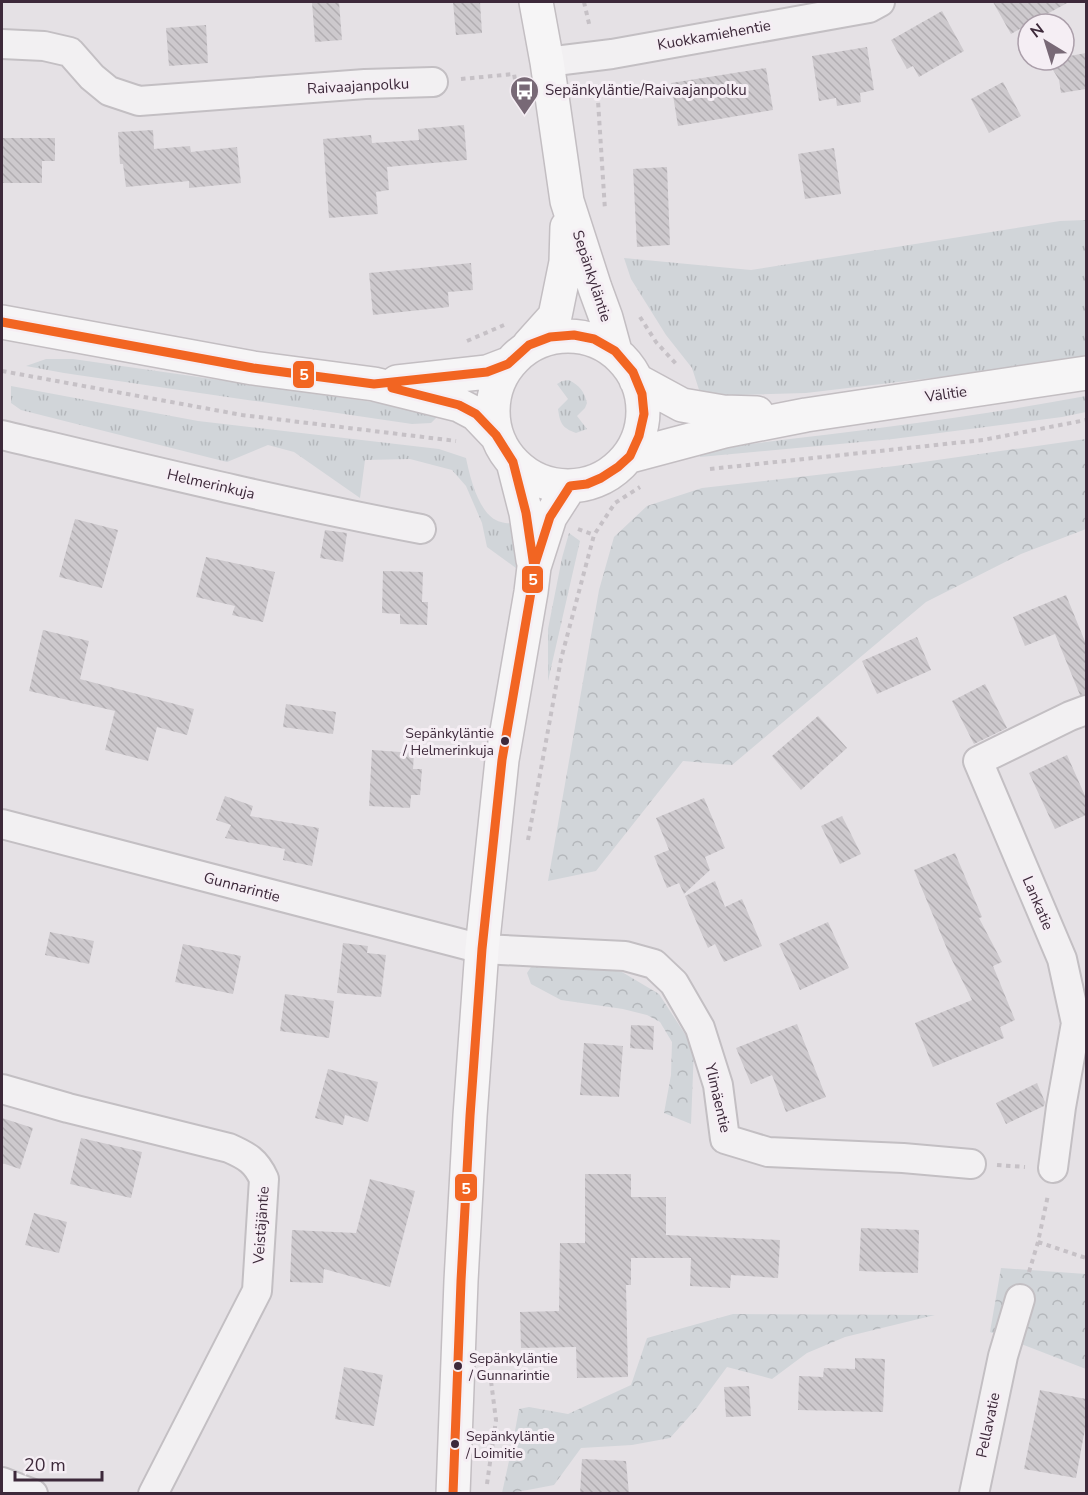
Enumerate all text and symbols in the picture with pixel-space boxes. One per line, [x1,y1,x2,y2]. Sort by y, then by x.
north arrow [1016,12,1076,72]
street label: Kuokkamiehentie [656,15,772,55]
text: N [1026,19,1049,43]
street label: Raivaajanpolku [306,73,410,99]
bus stop icon: Sepänkyläntie/Raivaajanpolku [508,74,540,116]
place label: Sepänkyläntie/Raivaajanpolku [545,80,747,100]
street label: Sepänkyläntie [568,228,616,324]
line badge: 5 [292,360,315,389]
text: 5 [299,364,309,386]
street label: Välitie [923,381,968,407]
street label: Helmerinkuja [165,464,257,504]
line badge: 5 [521,565,544,594]
text: 5 [528,569,538,591]
place label: Sepänkyläntie / Helmerinkuja [402,724,494,760]
marker: Sepänkyläntie / Helmerinkuja [499,735,511,747]
street label: Gunnarintie [202,867,282,907]
street label: Lankatie [1018,873,1058,933]
street label: Ylimäentie [700,1060,736,1135]
line badge: 5 [454,1173,478,1202]
text: 5 [461,1178,471,1200]
street label: Veistäjäntie [248,1185,274,1266]
place label: Sepänkyläntie / Gunnarintie [468,1349,558,1385]
marker: Sepänkyläntie / Gunnarintie [452,1360,464,1372]
street label: Pellavatie [971,1391,1005,1459]
place label: Sepänkyläntie / Loimitie [465,1427,555,1463]
marker: Sepänkyläntie / Loimitie [449,1438,461,1450]
scale bar [15,1444,102,1482]
text: 20 m [24,1453,66,1477]

